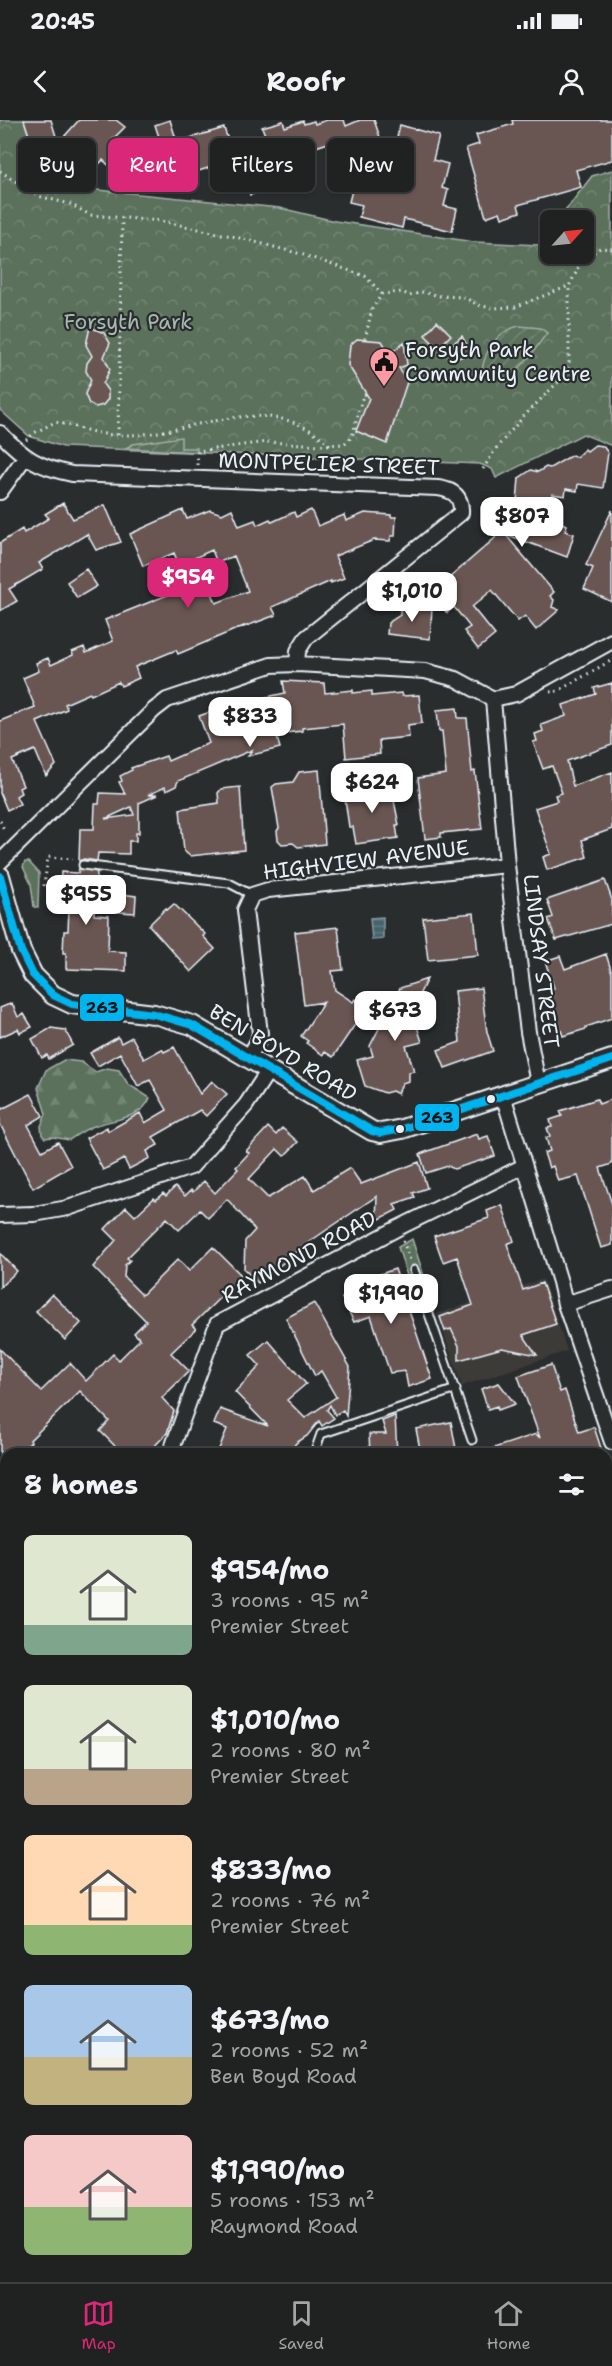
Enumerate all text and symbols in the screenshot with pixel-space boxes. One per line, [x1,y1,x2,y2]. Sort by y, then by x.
text: 20:45 [30,7,95,36]
text: Roofr [266,63,346,100]
icon: back [24,65,57,98]
icon: person [555,65,588,98]
chip: Buy [18,138,96,192]
chip: Rent [108,138,198,192]
chip: Filters [210,138,315,192]
chip: New [327,138,414,192]
north arrow [540,210,594,264]
map controls [540,210,594,264]
park label: Forsyth Park [64,308,192,336]
place label: Forsyth Park Community Centre [405,336,591,388]
public building icon: Forsyth Park Community Centre [368,346,400,388]
street label: MONTPELIER STREET [218,446,440,482]
pin: $807 [486,497,558,548]
text: $807 [494,503,550,529]
pin: $954 [152,558,224,609]
text: $954 [161,564,215,590]
pin: $1,010 [363,572,461,623]
text: $1,010 [381,578,443,604]
pin: $833 [214,697,286,748]
text: $833 [222,703,278,729]
pin: $624 [336,763,408,814]
text: $624 [345,769,399,795]
street label: HIGHVIEW AVENUE [261,833,471,887]
street label: LINDSAY STREET [516,872,566,1050]
pin: $955 [50,875,122,926]
text: $955 [60,881,112,907]
pin: $673 [359,991,431,1042]
line badge: 263 [79,993,125,1022]
text: 263 [86,997,118,1018]
text: $673 [368,997,422,1023]
street label: BEN BOYD ROAD [204,998,362,1108]
unlabelled marker [485,1093,497,1105]
line badge: 263 [414,1103,460,1132]
text: 263 [421,1107,453,1128]
unlabelled marker [394,1123,406,1135]
street label: RAYMOND ROAD [217,1204,381,1310]
pin: $1,990 [342,1274,440,1325]
text: $1,990 [358,1280,424,1306]
text: 8 homes [24,1467,138,1502]
icon: filters [555,1468,588,1501]
text: $954/mo [210,1552,329,1587]
icon: home [72,1559,144,1631]
text: 3 rooms · 95 m² [210,1587,369,1613]
text: Premier Street [210,1613,349,1639]
text: $1,010/mo [210,1702,340,1737]
icon: home [72,1709,144,1781]
text: 2 rooms · 80 m² [210,1737,371,1763]
text: Premier Street [210,1763,349,1789]
text: $833/mo [210,1852,332,1887]
icon: home [72,1859,144,1931]
text: 2 rooms · 76 m² [210,1887,370,1913]
text: Premier Street [210,1913,349,1939]
text: $673/mo [210,2002,330,2037]
icon: home [72,2009,144,2081]
text: 2 rooms · 52 m² [210,2037,368,2063]
text: Ben Boyd Road [210,2063,357,2089]
text: $1,990/mo [210,2152,345,2187]
icon: home [72,2159,144,2231]
text: 5 rooms · 153 m² [210,2187,375,2213]
text: Raymond Road [210,2213,358,2239]
tab: Map [81,2297,116,2354]
tab: Saved [278,2297,324,2354]
tab: Home [487,2297,531,2354]

